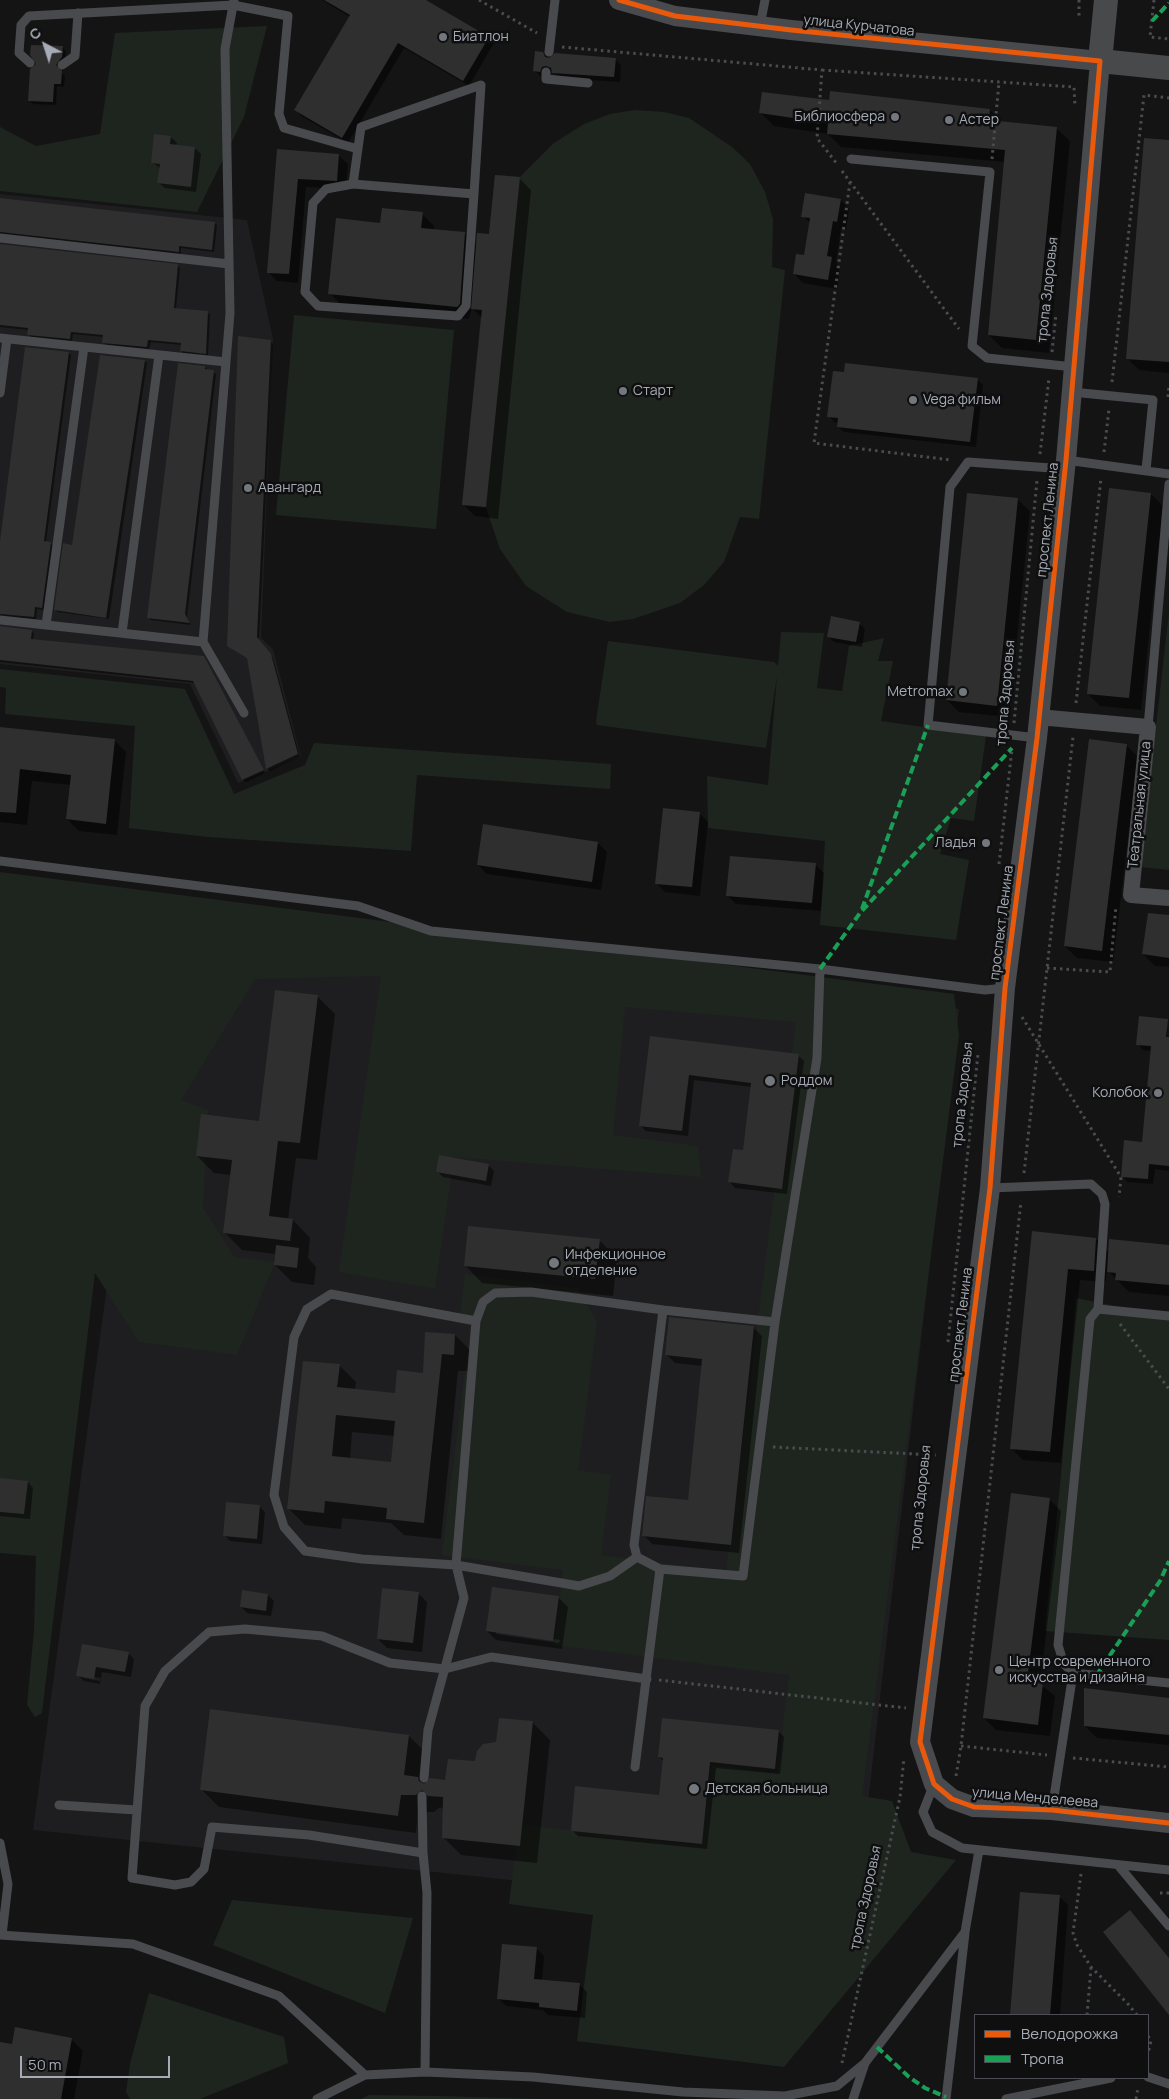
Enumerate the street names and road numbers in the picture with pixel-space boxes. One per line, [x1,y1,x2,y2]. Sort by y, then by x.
street label: улица Курчатова [803,12,915,40]
street label: тропа Здоровья [1034,236,1062,344]
street label: проспект Ленина [1034,462,1062,578]
street label: тропа Здоровья [993,639,1019,747]
street label: Театральная улица [1125,741,1155,869]
street label: проспект Ленина [987,865,1017,981]
street label: тропа Здоровья [949,1041,977,1149]
street label: проспект Ленина [946,1267,976,1383]
street label: тропа Здоровья [907,1444,935,1552]
street label: улица Менделеева [971,1784,1099,1812]
street label: тропа Здоровья [847,1844,885,1952]

